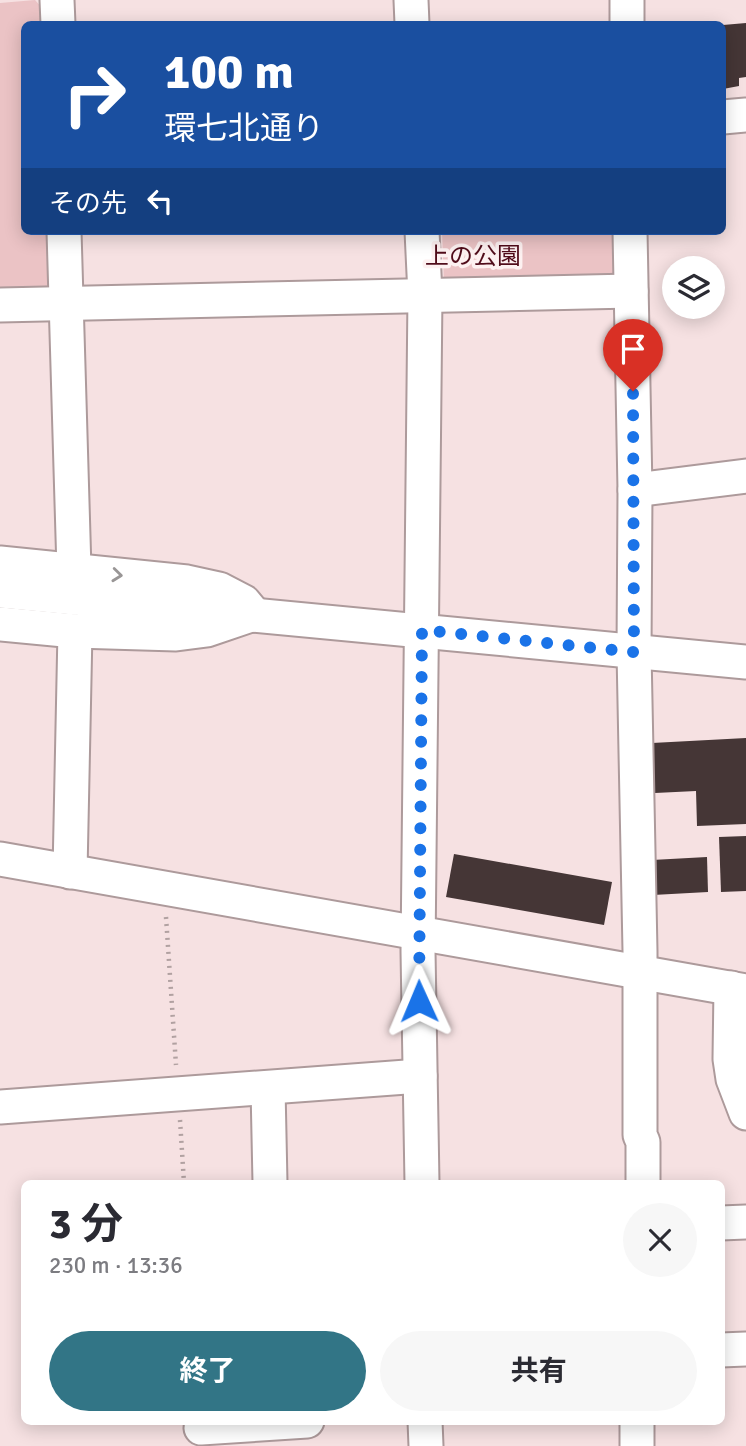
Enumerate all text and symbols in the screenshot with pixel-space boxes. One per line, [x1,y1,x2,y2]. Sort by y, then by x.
text: 100 m [164,42,294,102]
icon: right [49,49,140,140]
text: 環七北通り [164,109,324,148]
icon: left [141,182,179,220]
text: その先 [49,188,127,220]
park label: 上の公園 [425,241,521,271]
map controls [662,256,725,319]
button: layers [662,256,725,319]
pin [603,319,663,391]
icon: arrive [614,330,652,368]
one-way arrow [111,567,122,582]
position arrow [382,964,456,1038]
text: 3 分 [49,1199,123,1250]
button: close [623,1203,697,1277]
text: 230 m · 13:36 [49,1251,183,1280]
button: 終了 [49,1331,366,1411]
button: 共有 [380,1331,697,1411]

